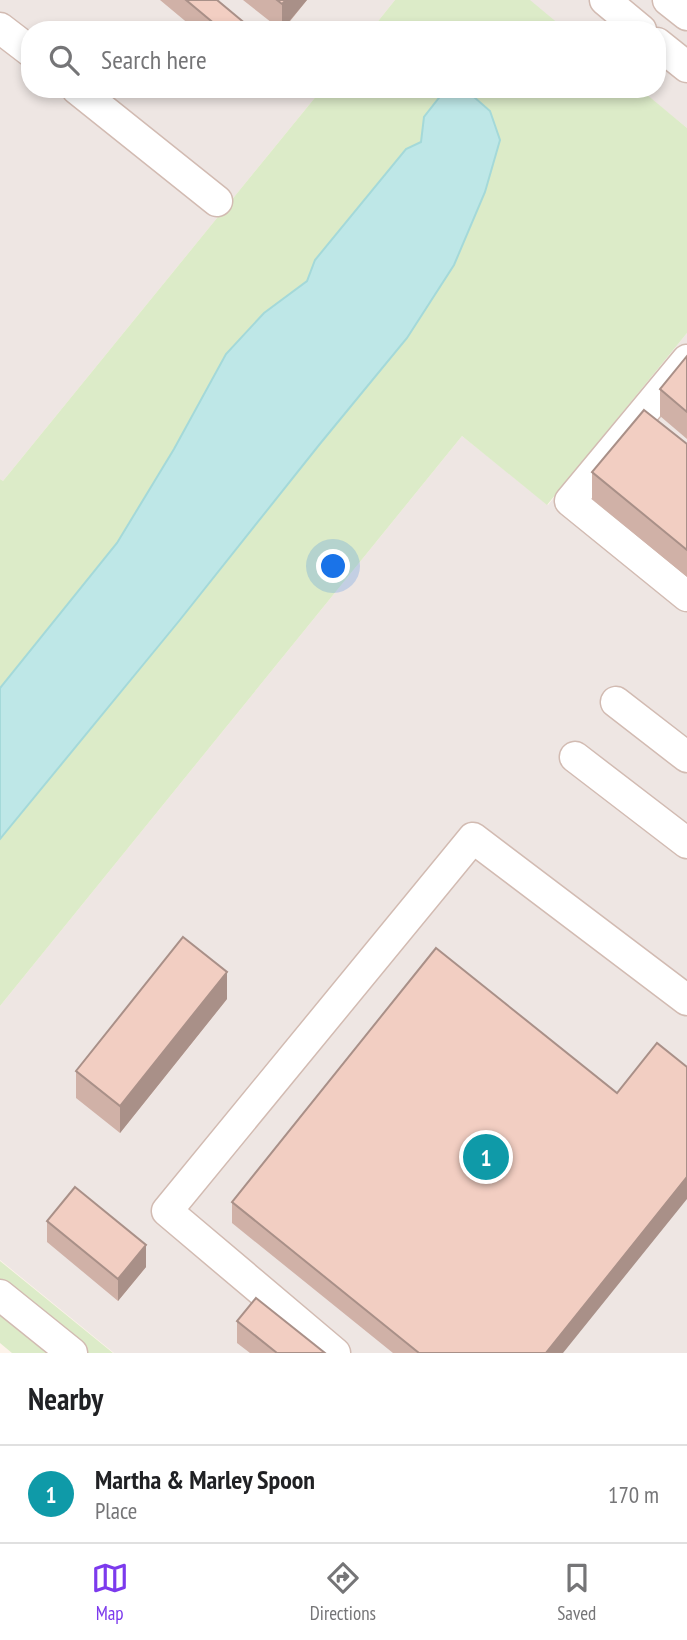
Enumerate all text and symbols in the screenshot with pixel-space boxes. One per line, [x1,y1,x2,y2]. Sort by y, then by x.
search box [21,21,666,98]
icon: search [45,41,83,79]
text: Search here [101,43,207,76]
your location [316,549,350,583]
pin: 1 [463,1131,509,1183]
text: Nearby [28,1379,103,1418]
text: Martha & Marley Spoon [95,1463,315,1496]
text: 1 [46,1480,57,1509]
text: 170 m [608,1480,659,1509]
text: Place [95,1496,137,1525]
tab: Map [91,1559,129,1625]
tab: Directions [310,1559,376,1625]
tab: Saved [557,1559,596,1625]

